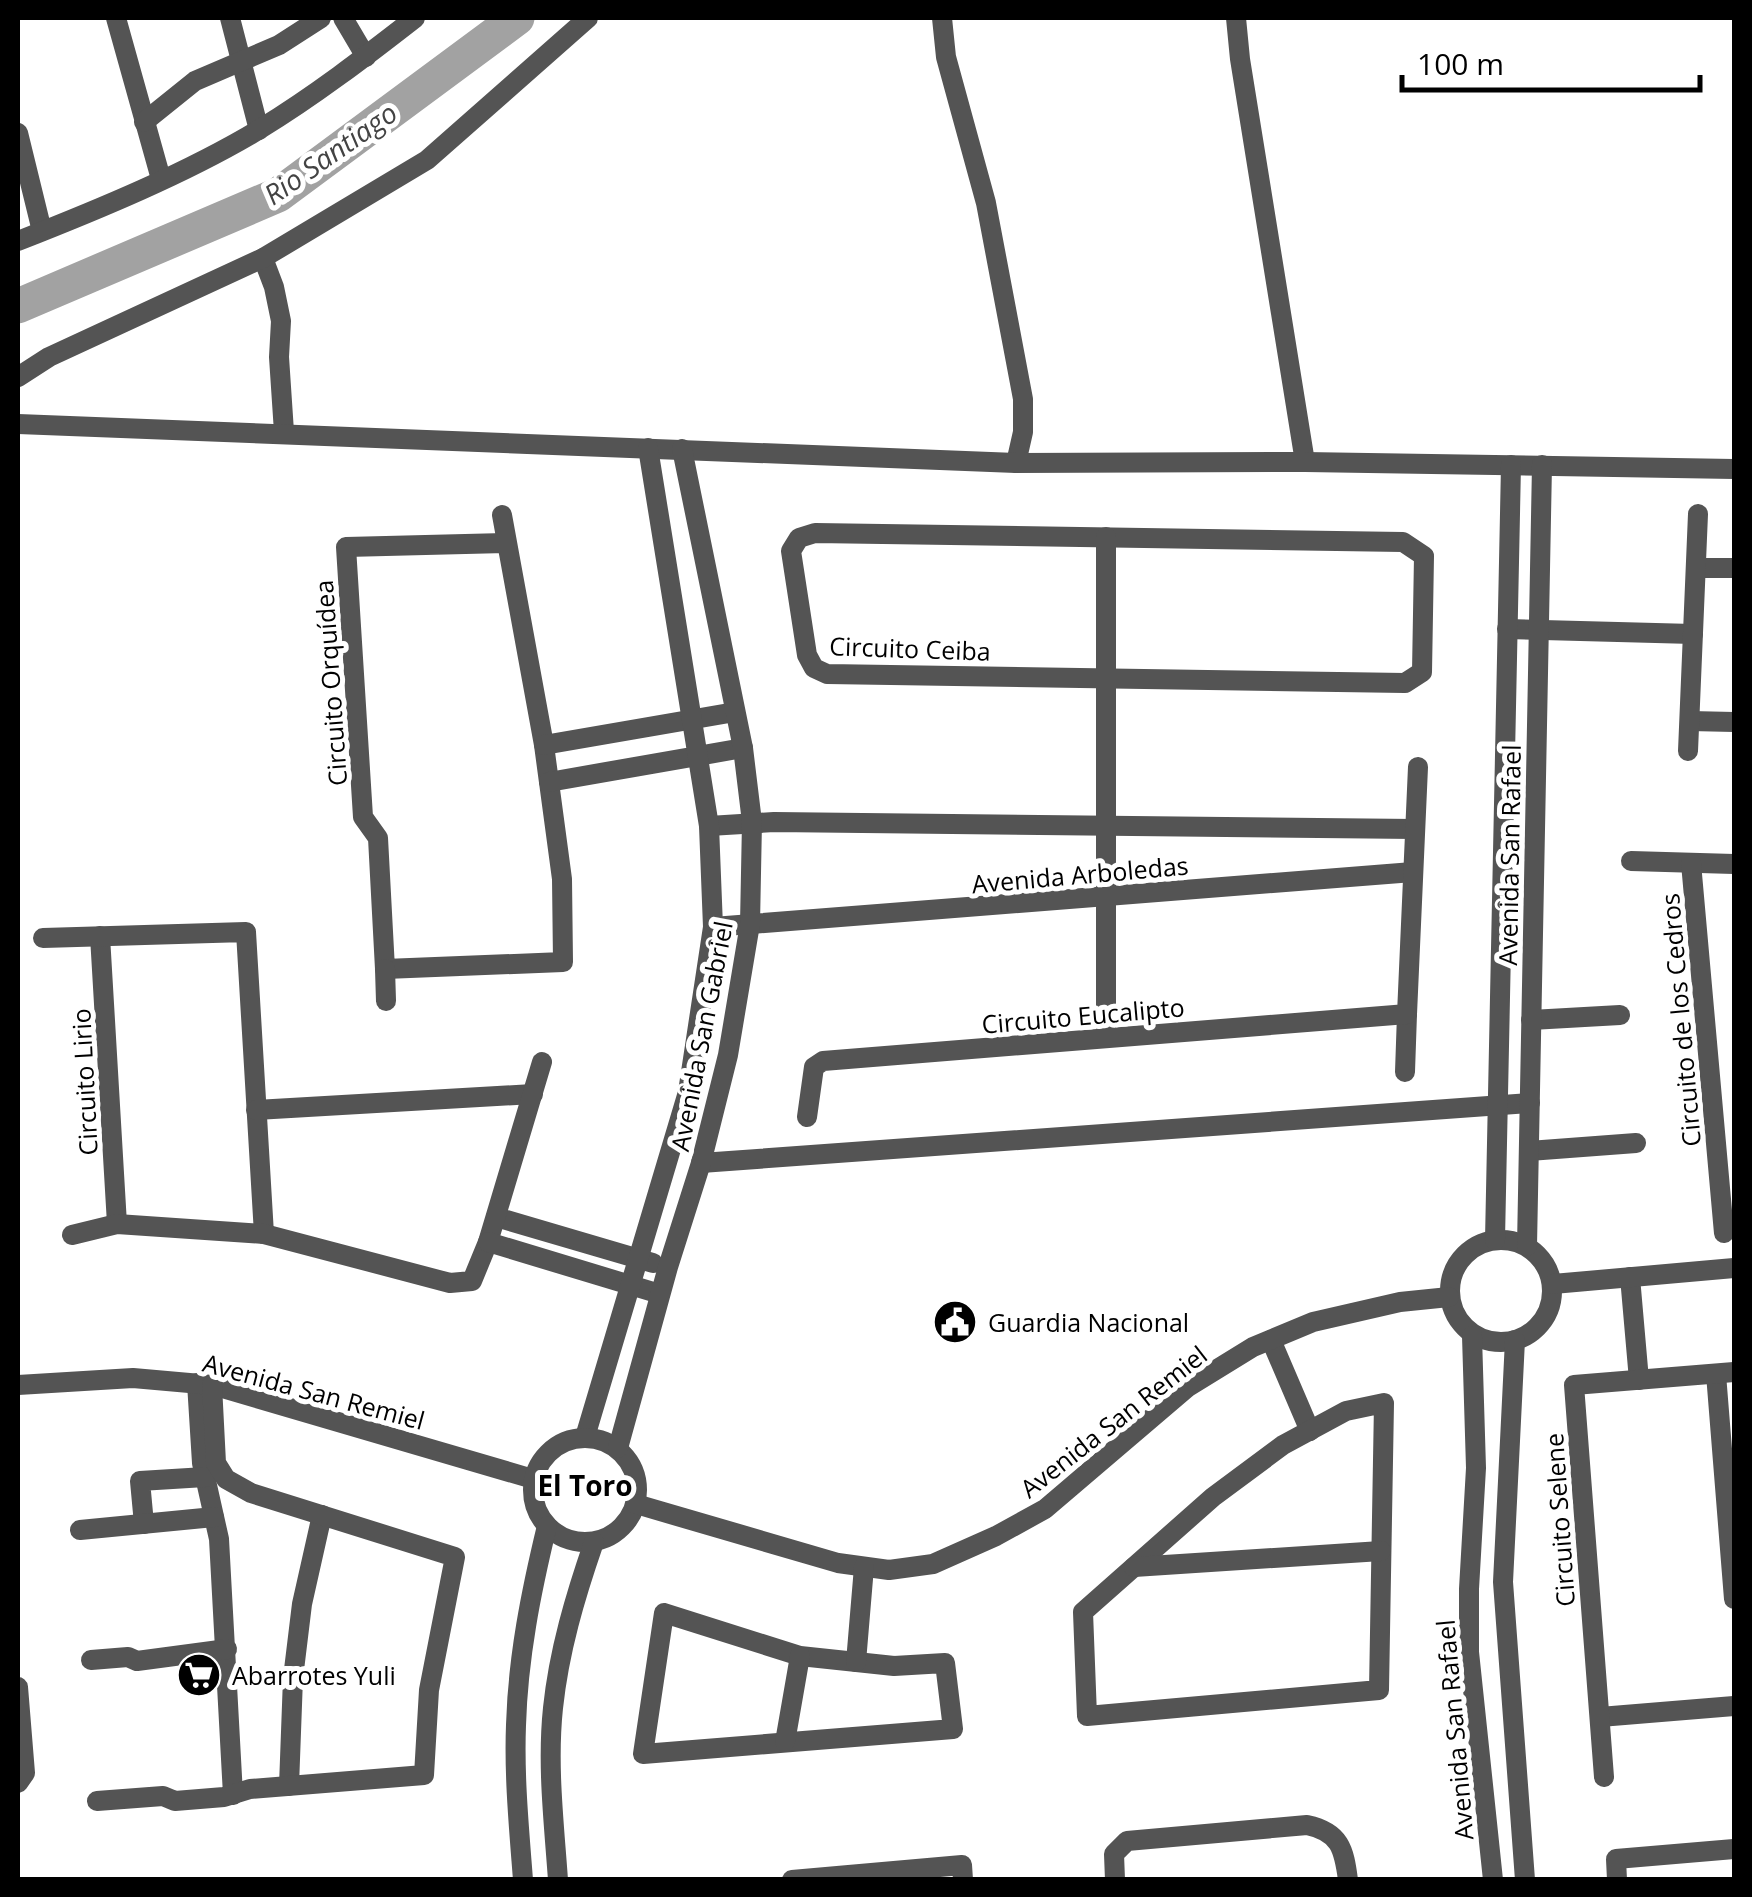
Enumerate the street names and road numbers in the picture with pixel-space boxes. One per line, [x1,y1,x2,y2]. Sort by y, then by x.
street label: Circuito Orquídea [306,579,354,787]
street label: Circuito Ceiba [829,628,991,668]
street label: Avenida San Rafael [1490,744,1528,966]
street label: Avenida Arboledas [970,848,1190,900]
street label: Circuito de los Cedros [1652,892,1708,1148]
street label: Avenida San Gabriel [662,918,740,1154]
street label: Circuito Eucalipto [980,989,1186,1041]
street label: Circuito Lirio [63,1008,105,1156]
street label: Avenida San Remiel [1013,1337,1213,1505]
street label: Avenida San Remiel [199,1345,429,1437]
street label: Circuito Selene [1536,1432,1582,1608]
street label: Avenida San Rafael [1427,1618,1481,1842]

